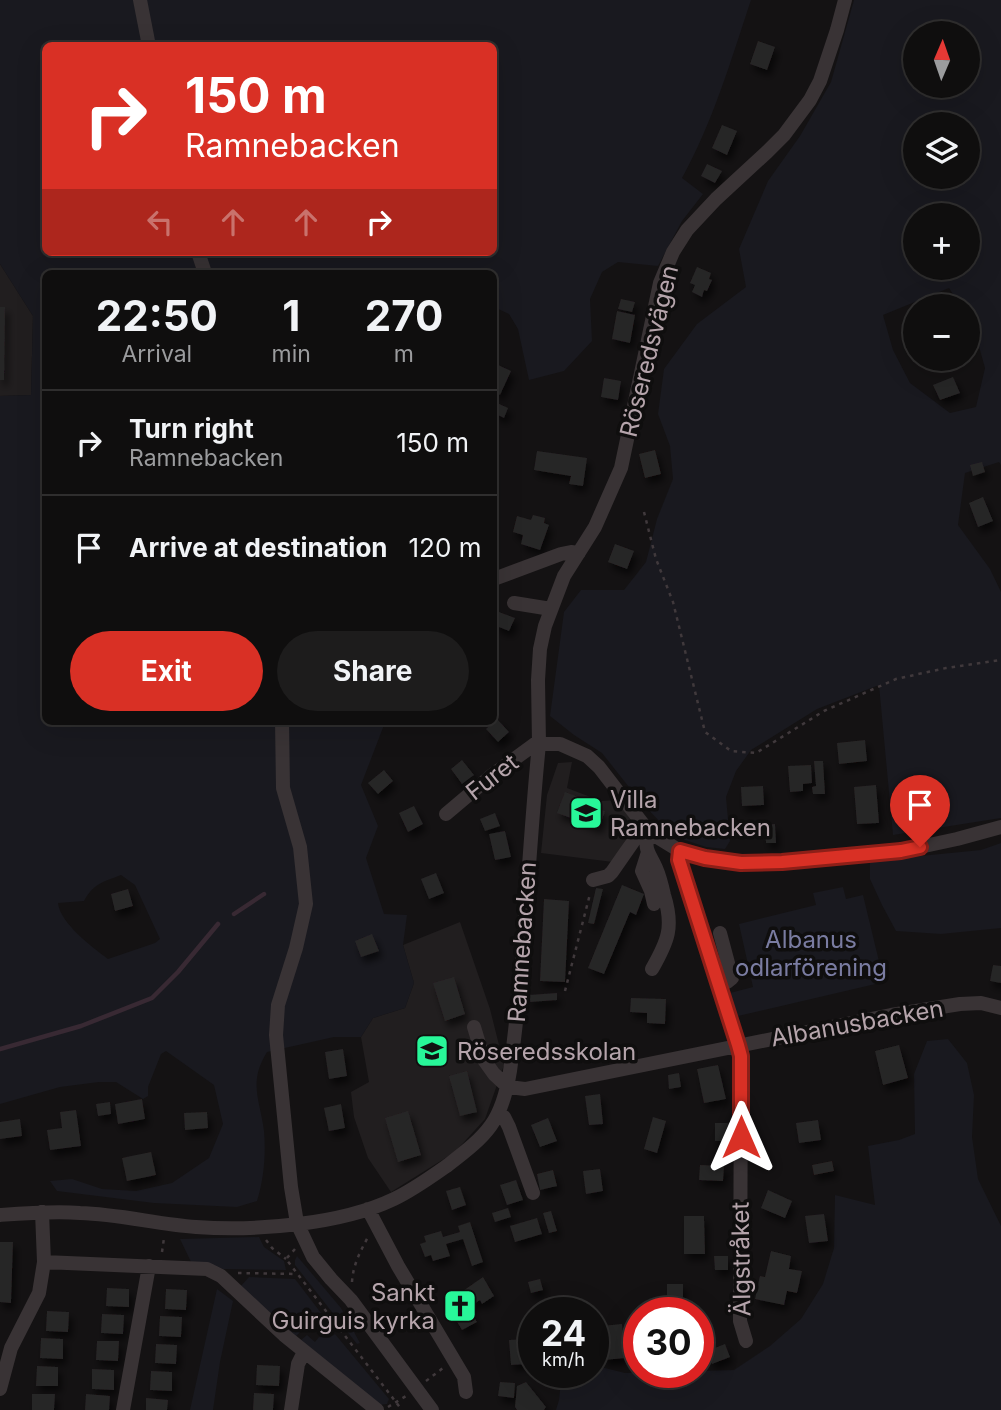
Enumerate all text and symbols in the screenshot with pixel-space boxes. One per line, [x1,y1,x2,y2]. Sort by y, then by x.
north arrow [903,21,980,98]
map controls [903,21,980,371]
text: 150 m [185,66,327,125]
icon: right [70,70,161,161]
button: layers [903,112,980,189]
text: Ramnebacken [185,126,400,165]
icon: left [141,203,179,241]
icon: ahead [214,203,252,241]
icon: ahead [287,203,325,241]
icon: right [360,203,398,241]
button: + [903,203,980,280]
street label: Röseredsvägen [614,262,684,440]
text: 22:50 [96,290,218,341]
text: 1 [282,290,300,341]
text: 270 [365,290,443,341]
button: − [903,294,980,371]
text: Arrival [121,340,192,368]
text: min [272,340,311,368]
text: m [394,340,414,368]
text: Turn right [129,413,254,444]
icon: right [70,424,108,462]
text: 150 m [396,427,469,458]
text: Ramnebacken [129,444,283,472]
icon: arrive [70,529,108,567]
text: Arrive at destination [129,532,388,563]
text: 120 m [409,532,481,563]
button: Exit [70,631,263,711]
button: Share [277,631,469,711]
street label: Furet [460,748,524,806]
pin [890,775,950,847]
place label: Villa Ramnebacken [610,785,771,842]
icon: arrive [901,786,939,824]
school or university icon: Villa Ramnebacken [567,794,605,832]
street label: Ramnebacken [502,861,542,1023]
park label: Albanus odlarförening [735,925,887,982]
street label: Albanusbacken [768,994,946,1052]
school or university icon: Röseredsskolan [413,1032,451,1070]
place label: Röseredsskolan [457,1037,636,1066]
position arrow [704,1100,778,1174]
street label: Älgstråket [725,1201,756,1317]
place label: Sankt Guirguis kyrka [272,1278,435,1335]
church icon: Sankt Guirguis kyrka [441,1287,479,1325]
speed limit sign: 30 [623,1297,714,1388]
text: 24 [541,1312,586,1354]
text: km/h [542,1349,585,1370]

